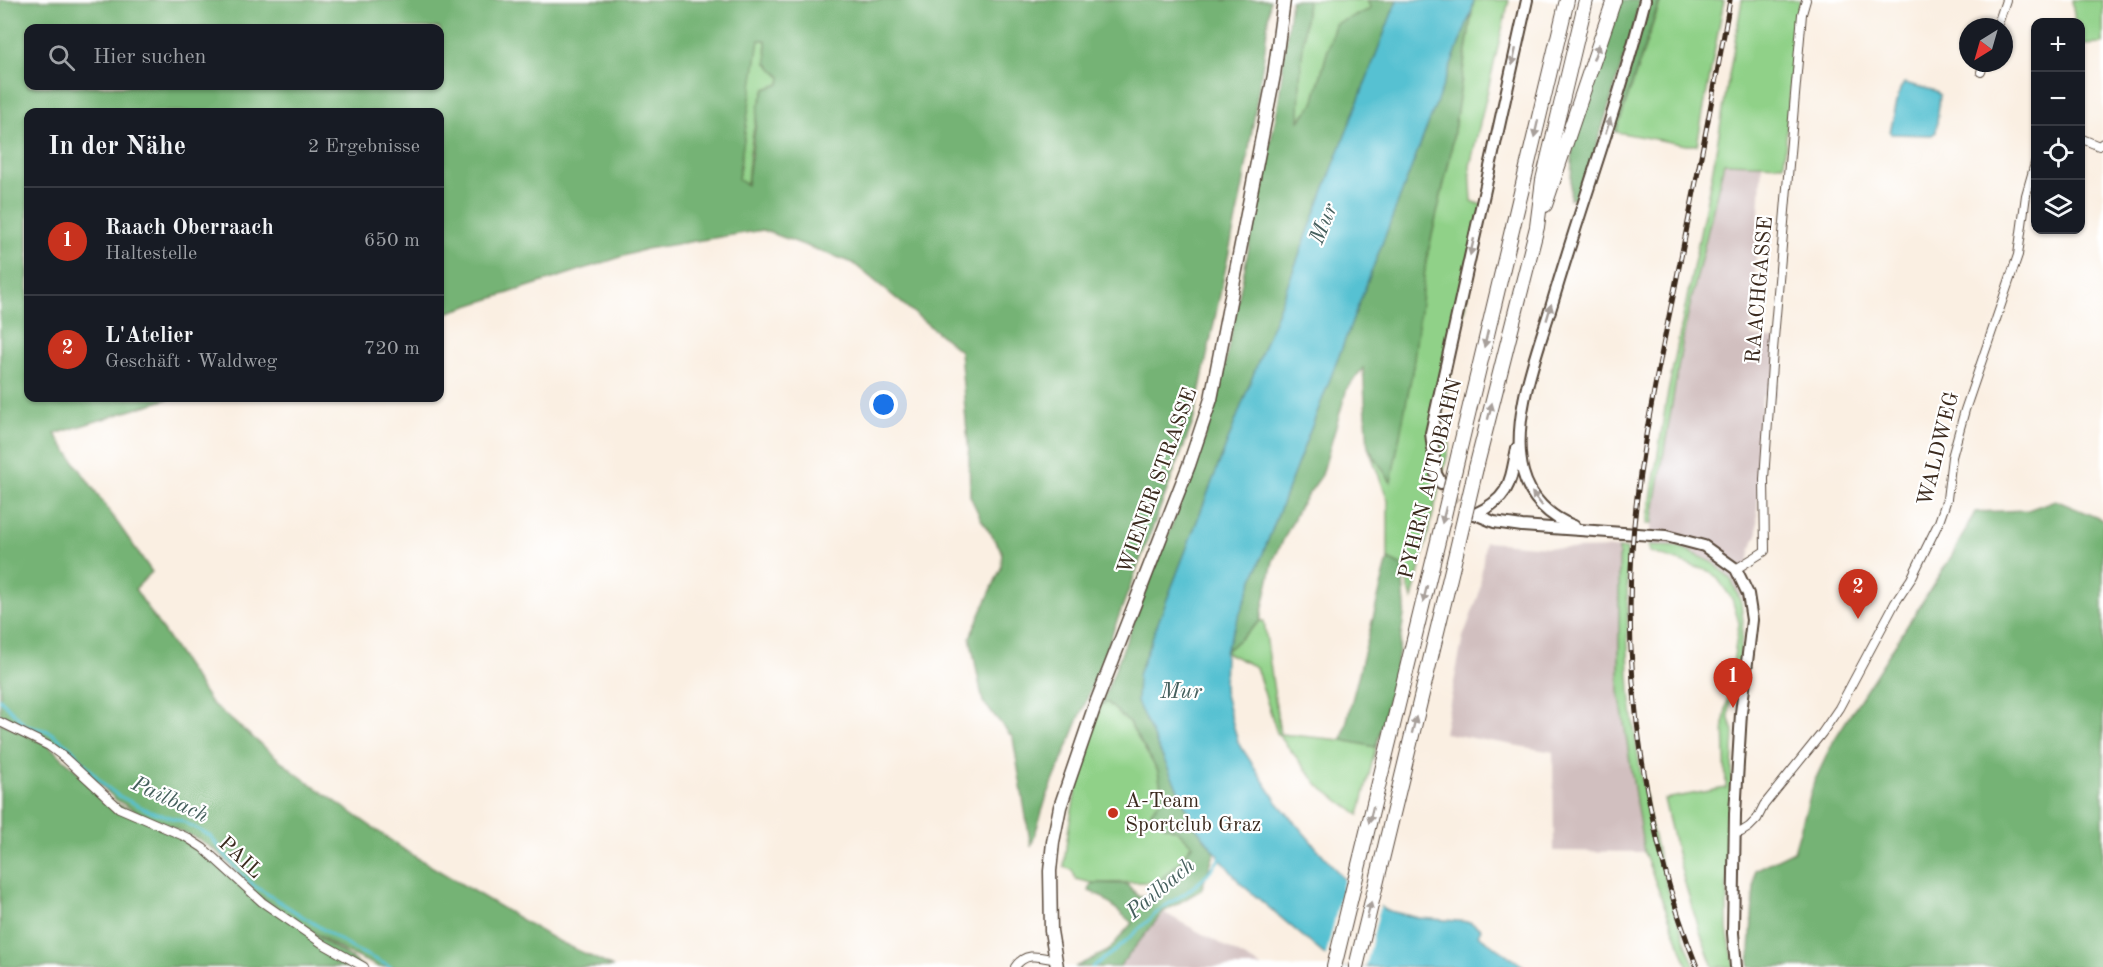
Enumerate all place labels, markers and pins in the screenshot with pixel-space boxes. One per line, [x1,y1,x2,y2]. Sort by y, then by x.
pin: 2 [1838,570,1878,619]
pin: 1 [1714,658,1752,708]
place label: A-Team Sportclub Graz [1125,791,1261,836]
marker: A-Team Sportclub Graz [1106,806,1120,820]

